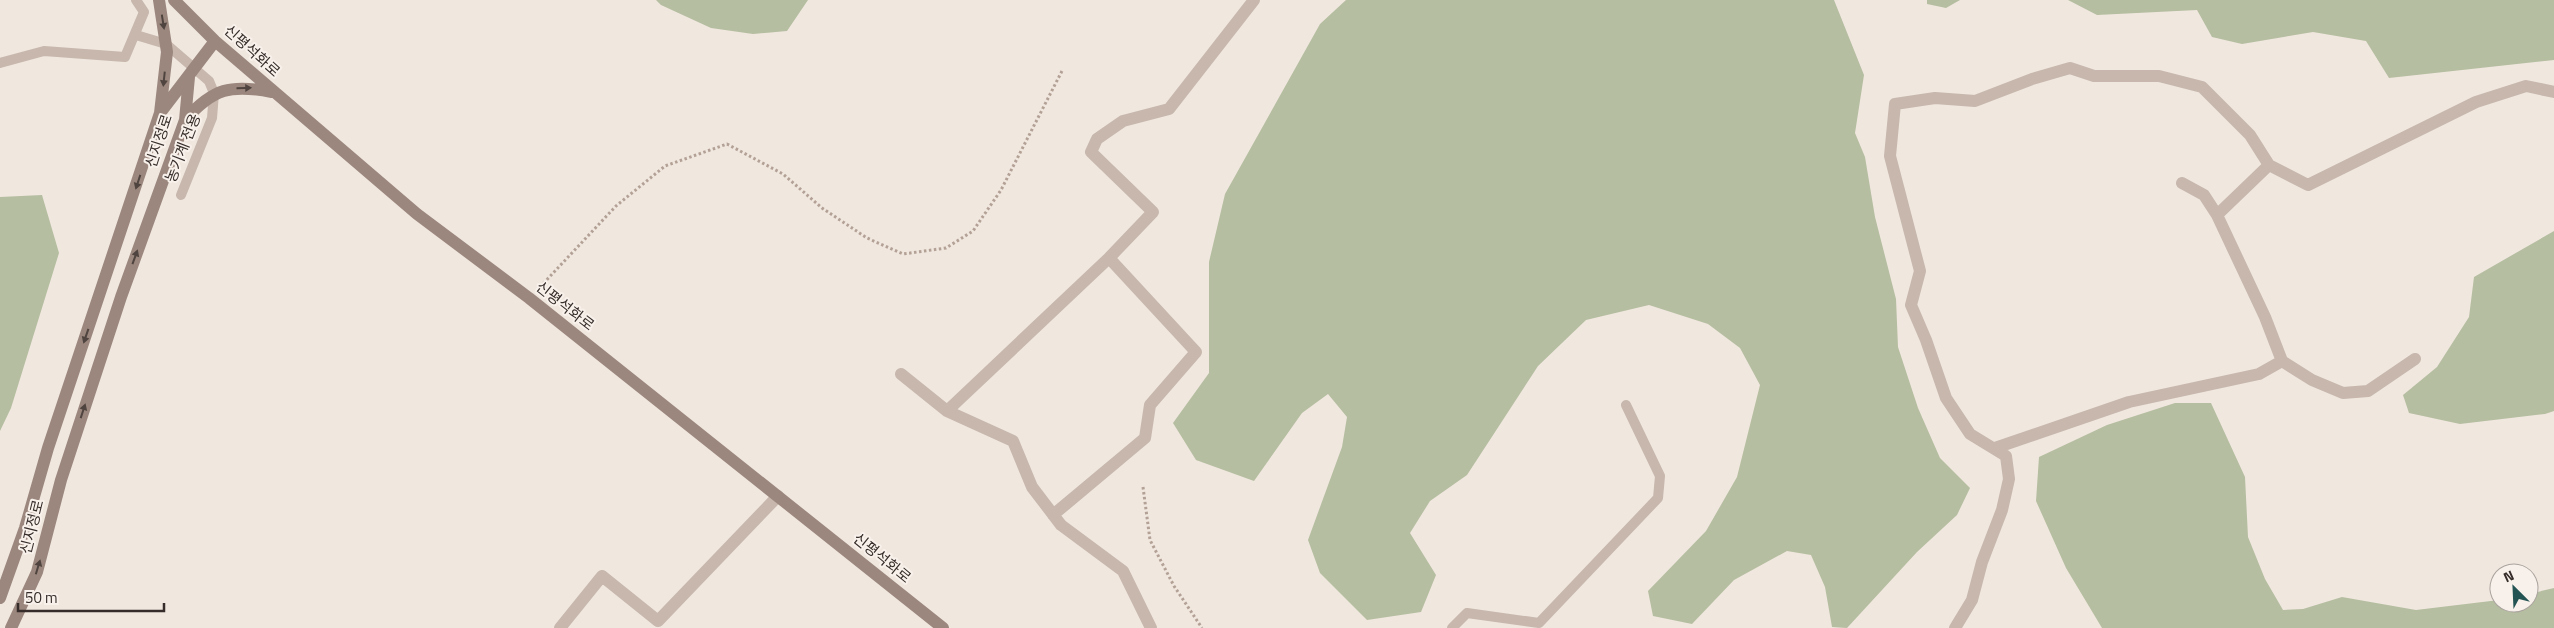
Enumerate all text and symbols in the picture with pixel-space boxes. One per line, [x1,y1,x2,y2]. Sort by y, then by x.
one-way arrow [159,14,167,30]
street label: 신평석화로 [219,19,286,82]
one-way arrow [160,71,168,87]
one-way arrow [237,84,253,92]
street label: 농기계 전용 [159,110,206,186]
street label: 신지정로 [139,111,178,171]
one-way arrow [134,175,142,190]
one-way arrow [132,250,139,265]
street label: 신평석화로 [531,275,600,336]
one-way arrow [82,329,90,344]
one-way arrow [80,404,88,419]
street label: 신지정로 [14,497,49,556]
street label: 신평석화로 [848,527,916,588]
one-way arrow [35,560,42,575]
north arrow [2489,563,2539,613]
text: N [2500,564,2517,587]
scale bar [18,580,164,612]
text: 50 m [25,586,58,609]

